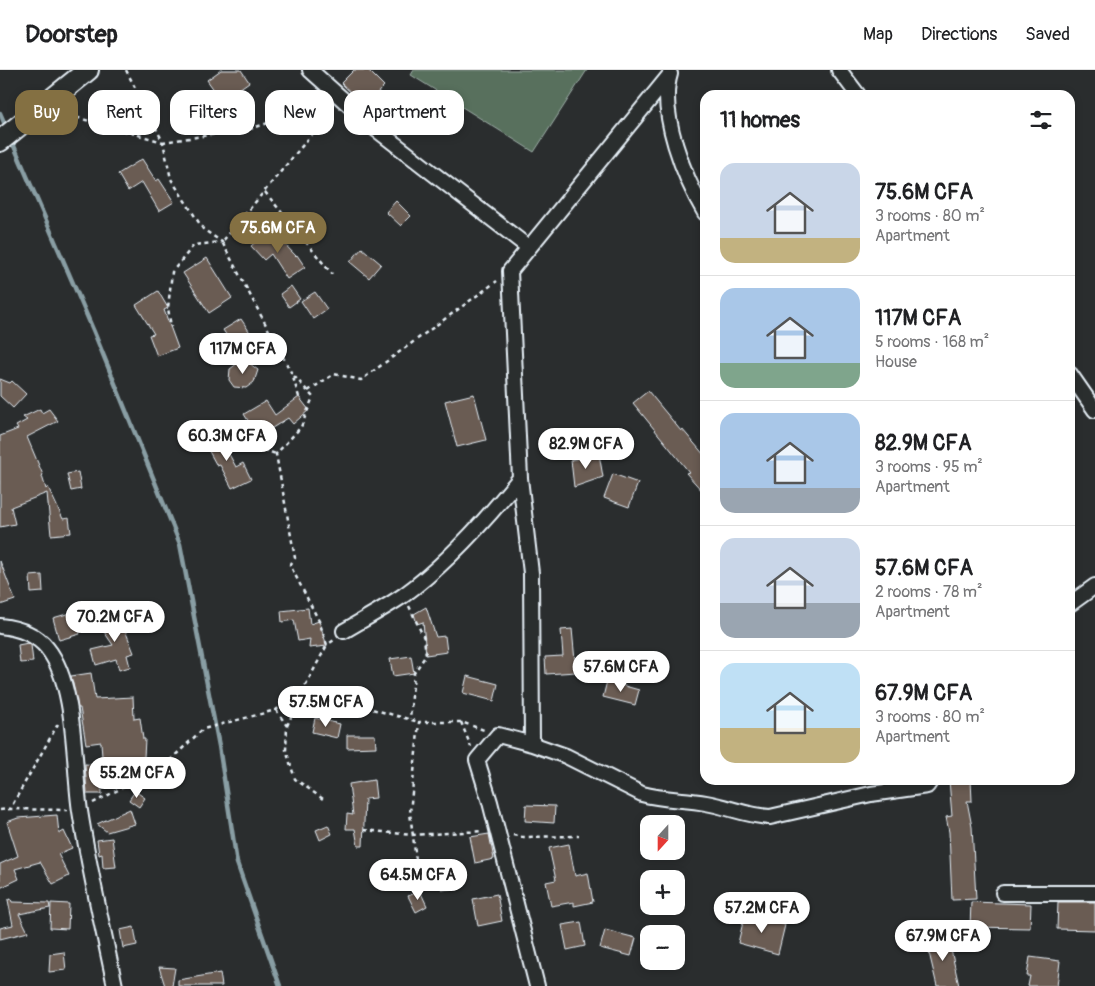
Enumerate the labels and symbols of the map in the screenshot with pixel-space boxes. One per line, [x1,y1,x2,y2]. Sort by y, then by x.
pin: 75.6M CFA [221,212,335,254]
pin: 117M CFA [191,332,295,375]
pin: 60.3M CFA [170,420,284,462]
pin: 82.9M CFA [529,428,643,470]
pin: 70.2M CFA [58,600,172,643]
pin: 57.6M CFA [564,650,678,693]
pin: 57.5M CFA [269,686,383,728]
pin: 55.2M CFA [80,756,194,799]
north arrow [640,815,685,860]
pin: 64.5M CFA [361,858,475,901]
pin: 57.2M CFA [705,892,819,934]
pin: 67.9M CFA [886,920,1000,962]

